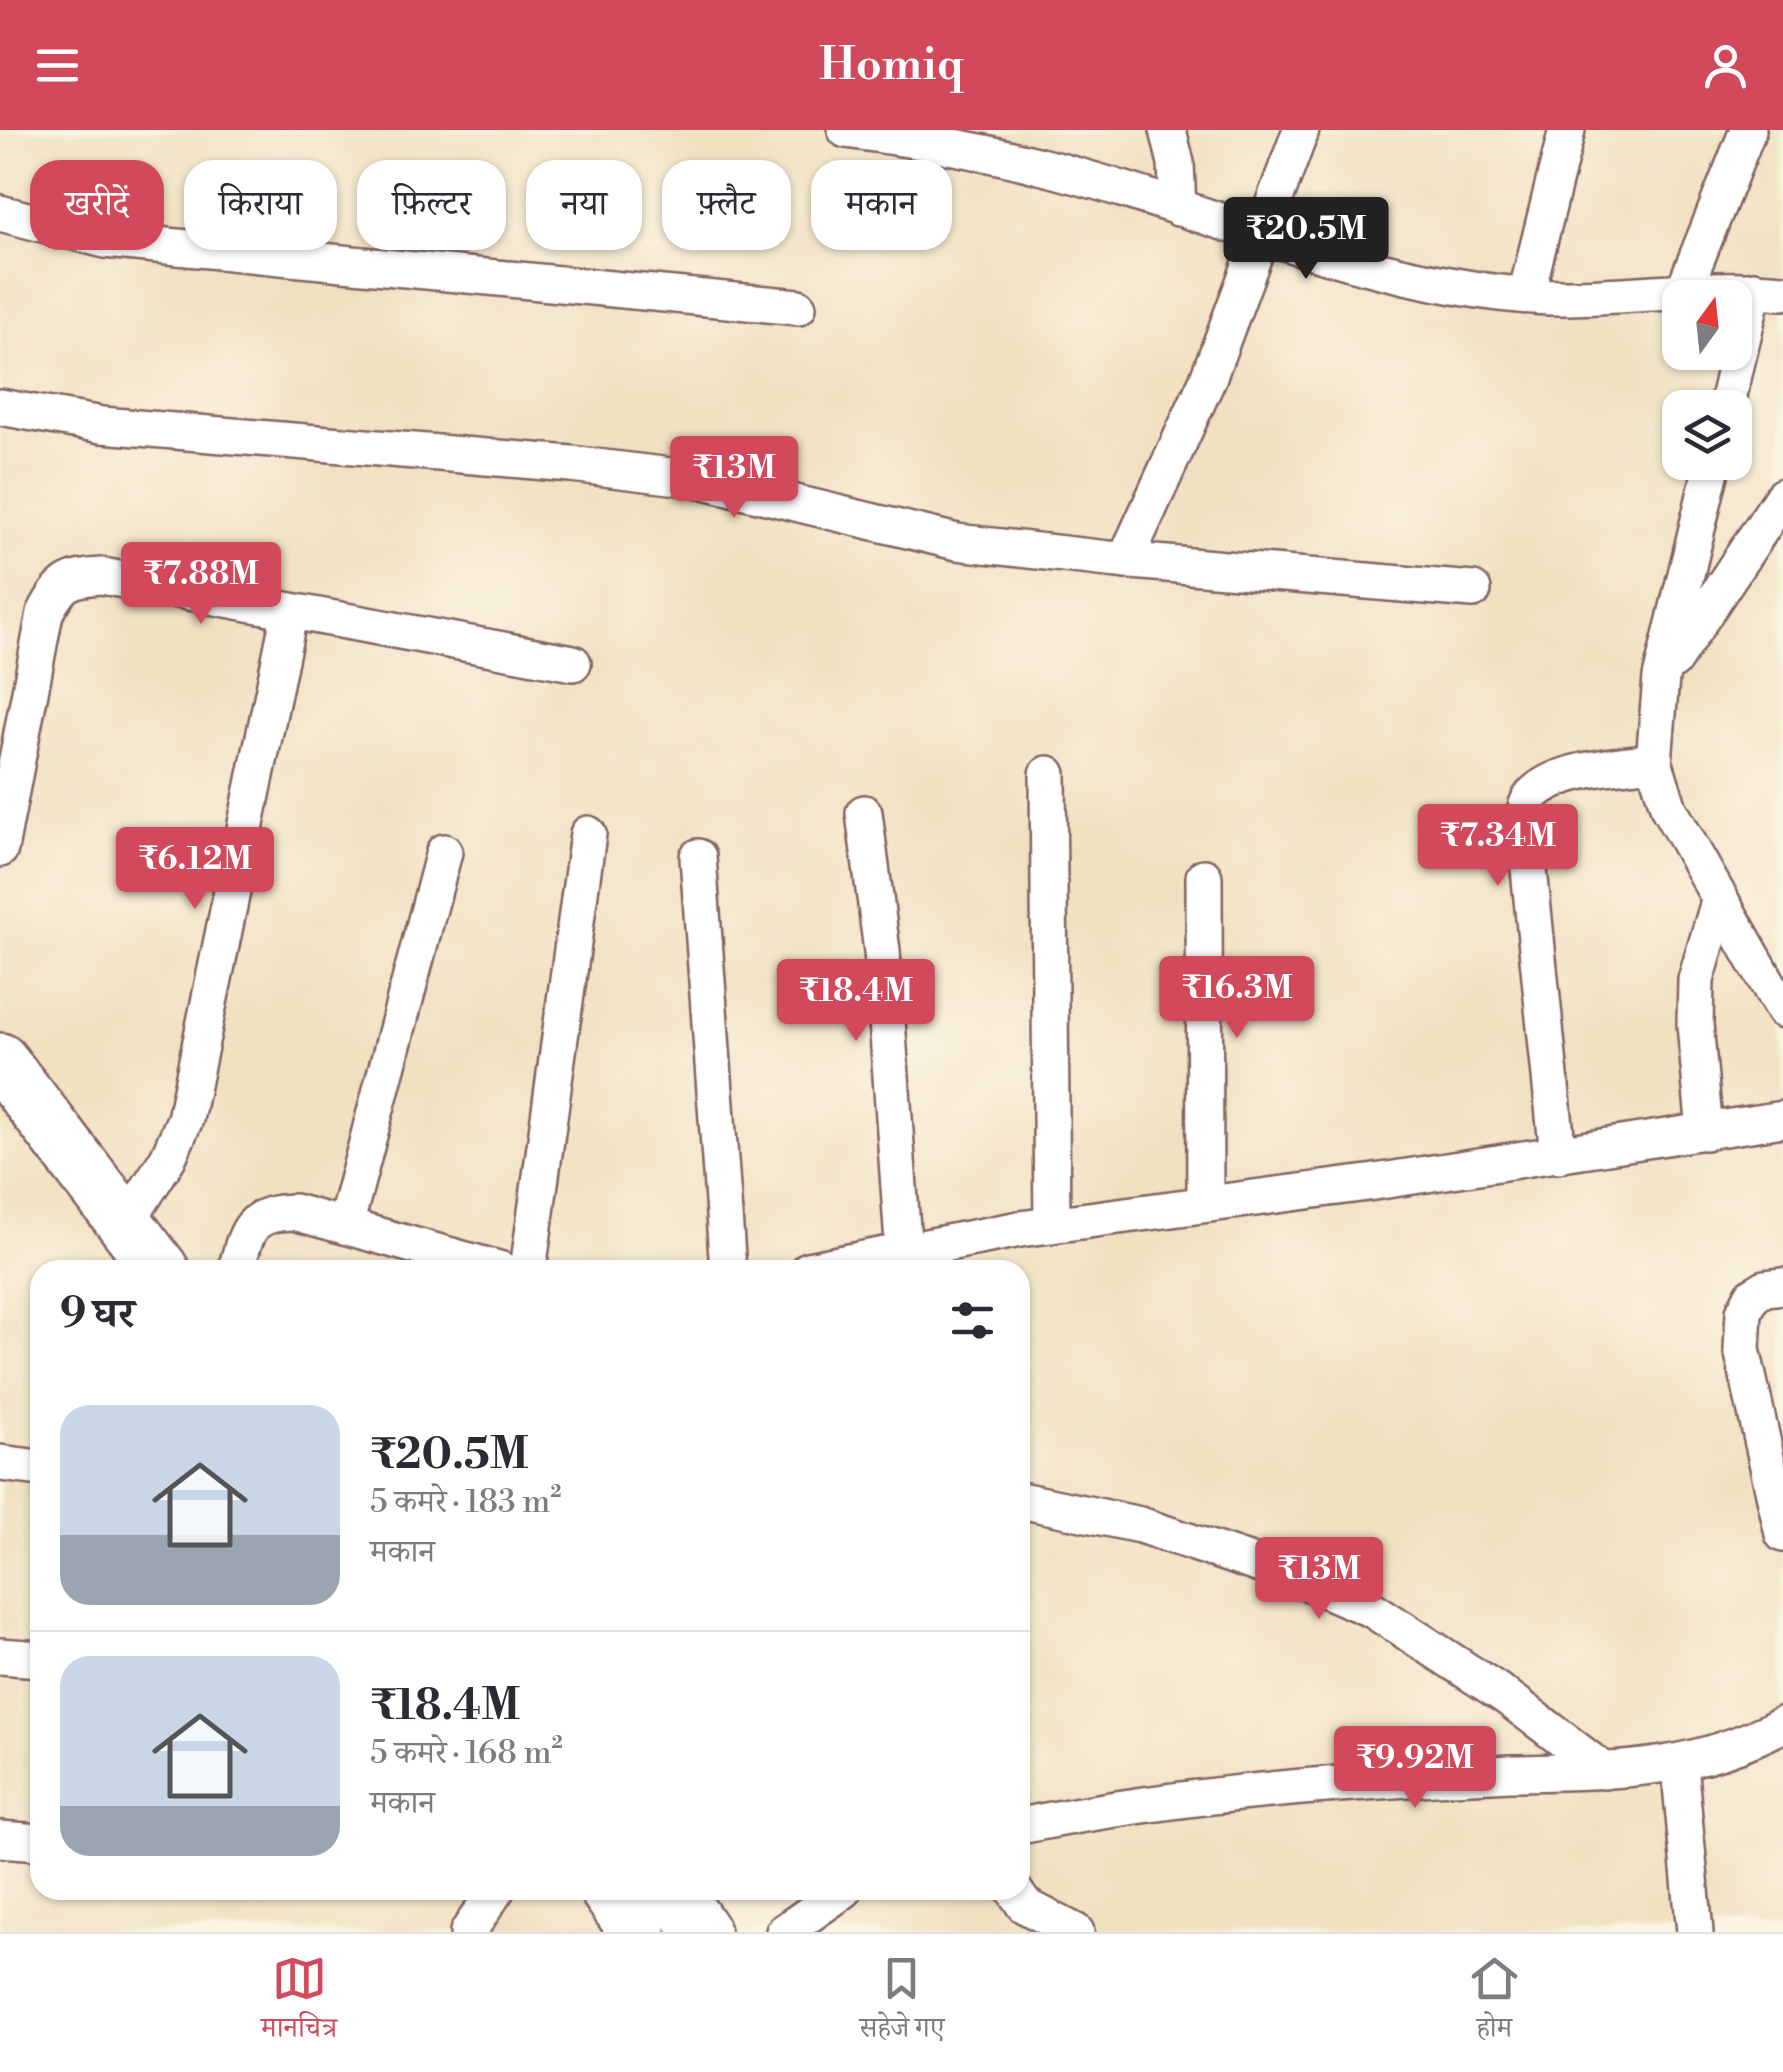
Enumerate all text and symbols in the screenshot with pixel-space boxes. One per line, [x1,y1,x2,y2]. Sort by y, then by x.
text: Homiq [819,37,964,94]
icon: menu [30,38,85,93]
icon: person [1698,38,1753,93]
chip: खरीदें [30,160,164,250]
chip: किराया [184,160,337,250]
chip: फ़िल्टर [357,160,506,250]
chip: नया [526,160,642,250]
chip: फ़्लैट [662,160,791,250]
chip: मकान [811,160,952,250]
pin: ₹20.5M [1225,197,1387,282]
text: ₹20.5M [1246,209,1366,249]
north arrow [1662,280,1752,370]
map controls [1662,280,1752,480]
button: layers [1662,390,1752,480]
pin: ₹13M [675,436,793,521]
text: ₹13M [692,448,776,488]
pin: ₹7.88M [120,542,282,627]
text: ₹7.88M [143,554,259,594]
pin: ₹7.34M [1417,804,1579,889]
text: ₹7.34M [1440,816,1556,856]
pin: ₹6.12M [114,827,276,912]
text: ₹6.12M [138,839,252,879]
pin: ₹16.3M [1156,956,1318,1041]
pin: ₹18.4M [775,959,937,1044]
text: ₹16.3M [1181,968,1293,1008]
text: ₹18.4M [799,971,913,1011]
text: 9 घर [60,1288,135,1341]
icon: filters [945,1293,1000,1348]
text: ₹20.5M [370,1429,529,1482]
icon: home [140,1445,260,1565]
text: 5 कमरे · 183 m² [370,1482,562,1522]
text: मकान [370,1532,435,1572]
pin: ₹13M [1260,1537,1378,1622]
text: ₹13M [1277,1549,1361,1589]
text: ₹18.4M [370,1680,520,1733]
icon: home [140,1696,260,1816]
pin: ₹9.92M [1334,1726,1496,1811]
text: 5 कमरे · 168 m² [370,1733,563,1773]
text: ₹9.92M [1356,1738,1474,1778]
text: मकान [370,1783,435,1823]
tab: मानचित्र [261,1951,337,2055]
tab: सहेजे गए [859,1951,945,2055]
tab: होम [1467,1951,1522,2055]

